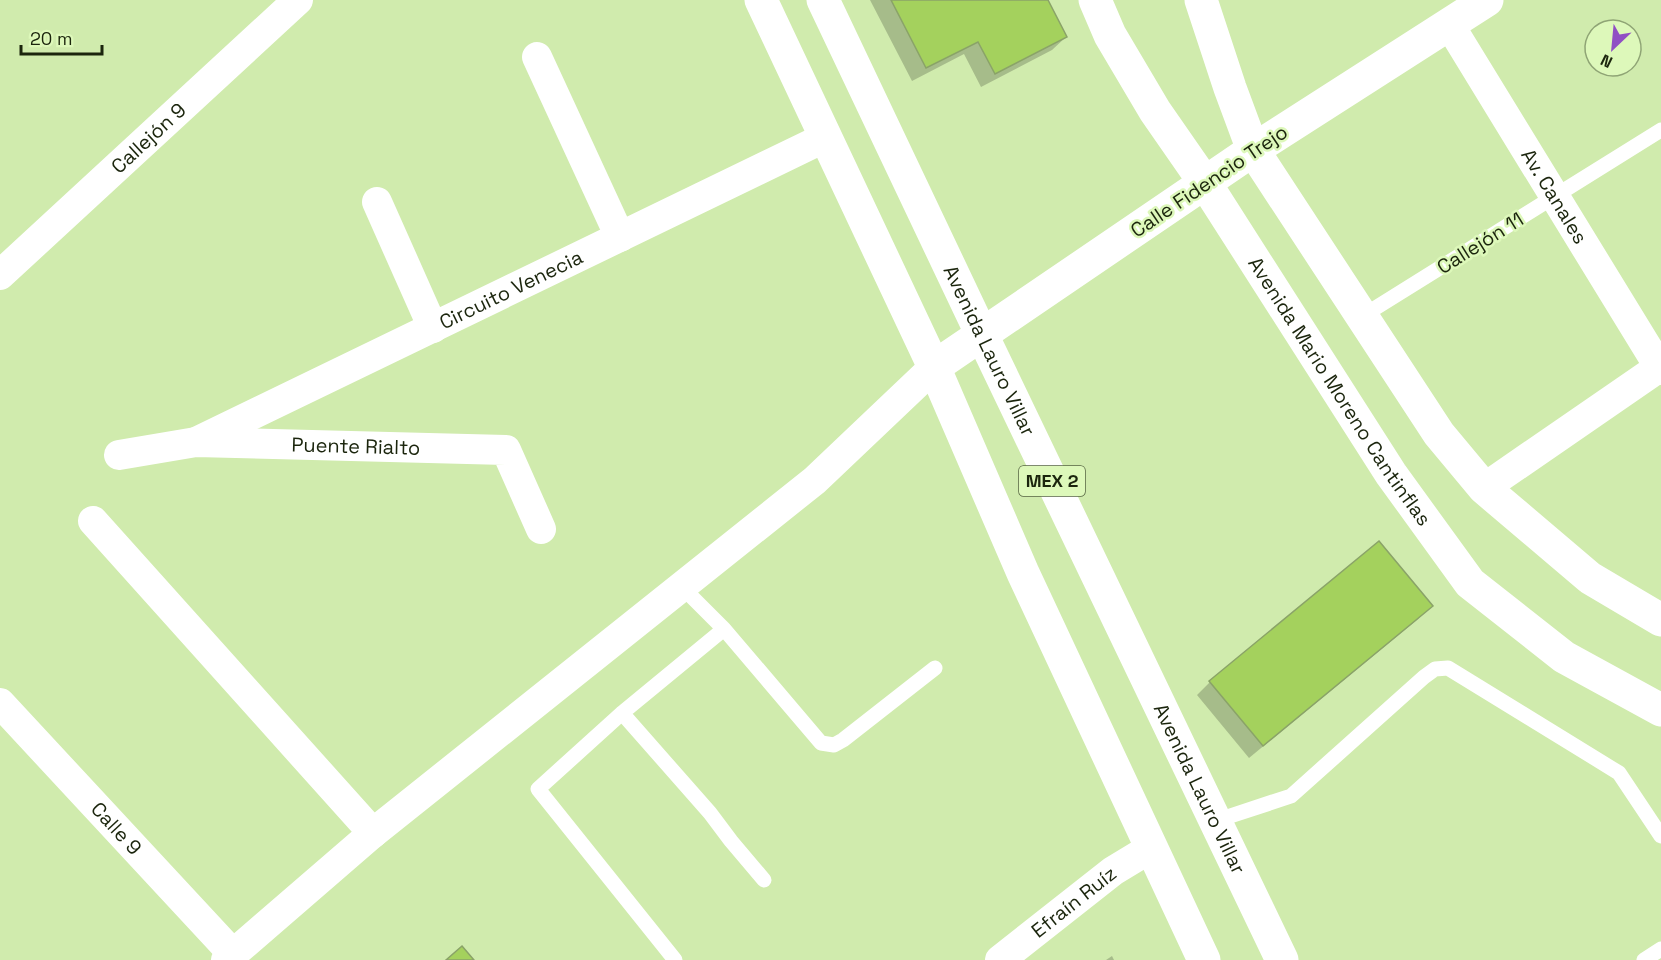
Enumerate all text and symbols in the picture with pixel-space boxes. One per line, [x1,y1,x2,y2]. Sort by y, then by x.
scale bar [21,18,102,56]
north arrow [1583,18,1643,78]
text: 20 m [30,27,73,50]
text: N [1597,49,1616,73]
street label: Callejón 9 [105,97,191,179]
street label: Calle Fidencio Trejo [1125,119,1293,243]
street label: Av. Canales [1515,144,1594,249]
street label: Callejón 11 [1432,206,1528,280]
street label: Circuito Venecia [435,244,587,335]
street label: Avenida Mario Moreno Cantinflas [1242,252,1437,531]
street label: Avenida Lauro Villar [938,261,1041,440]
street label: Puente Rialto [291,431,421,461]
road number: MEX 2 [1019,466,1085,496]
street label: Avenida Lauro Villar [1148,699,1252,878]
street label: Calle 9 [85,796,147,860]
street label: Efraín Ruíz [1026,860,1122,943]

